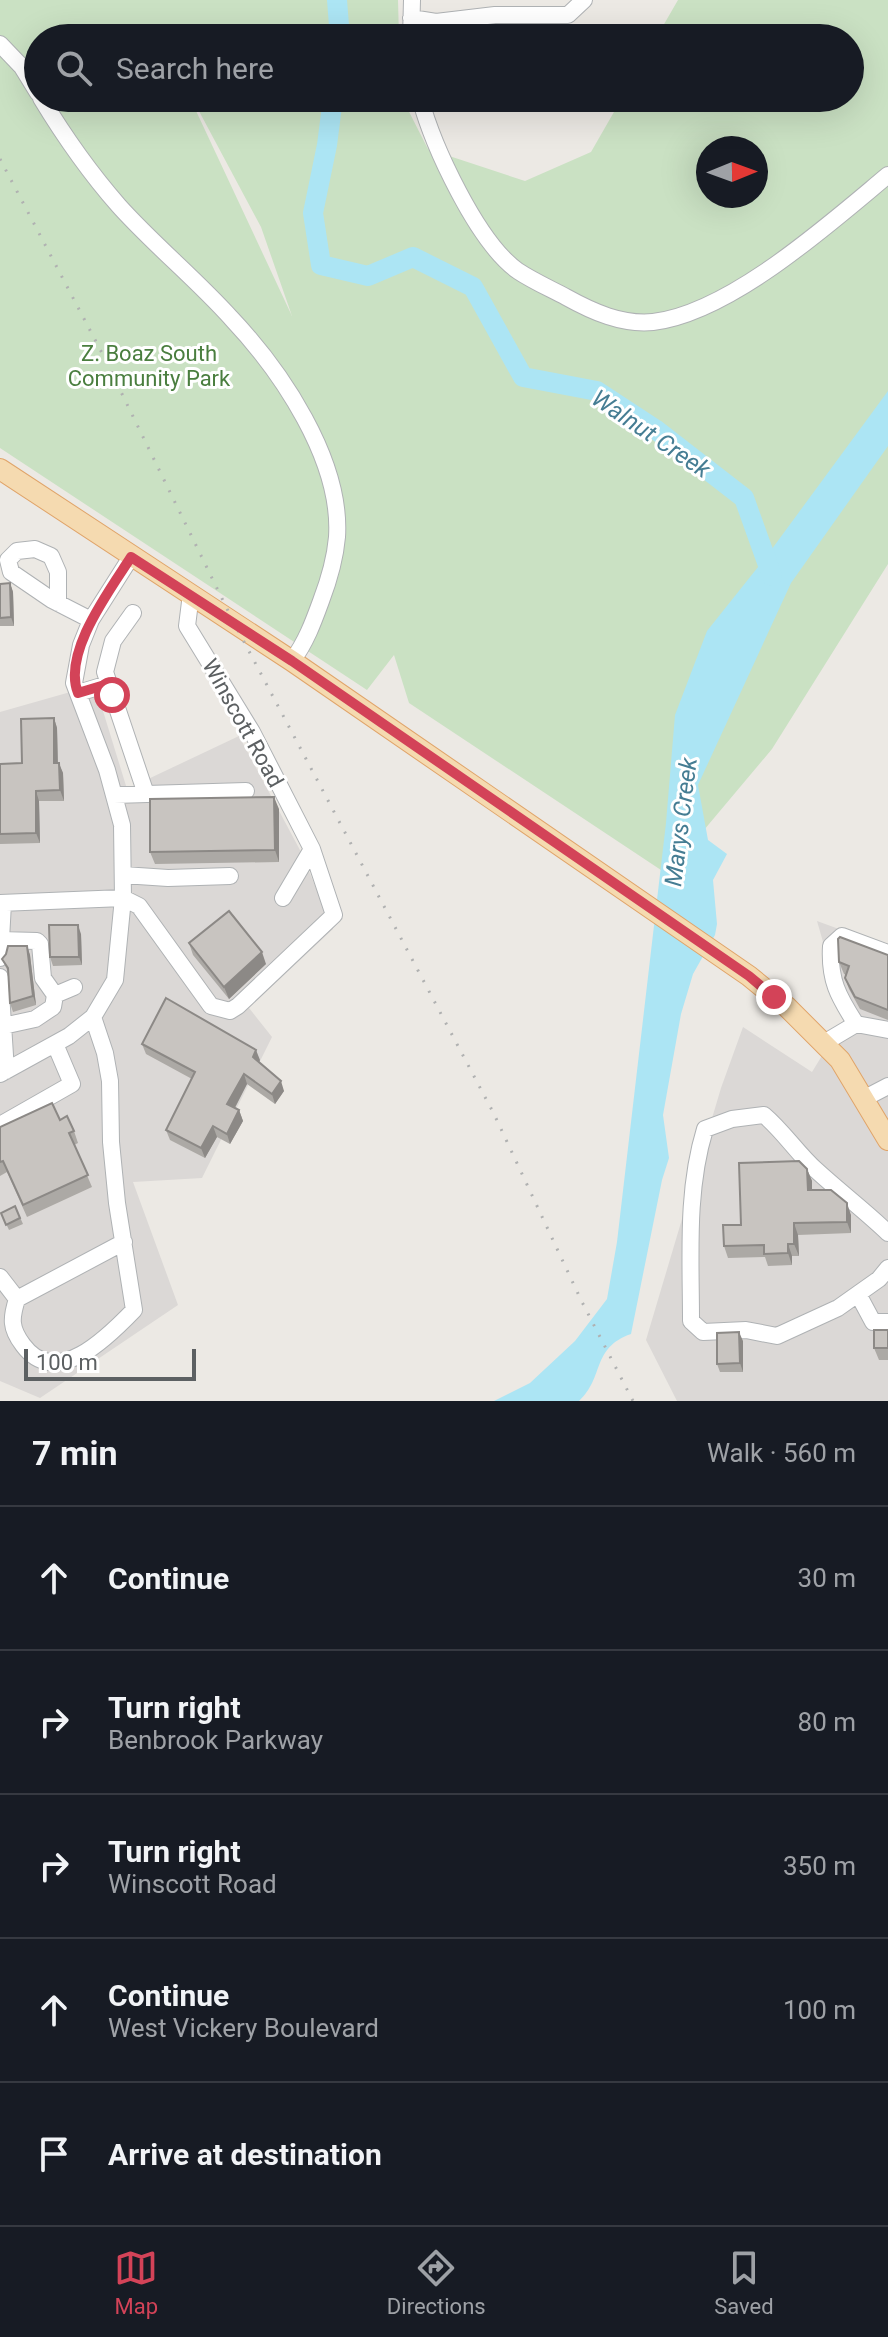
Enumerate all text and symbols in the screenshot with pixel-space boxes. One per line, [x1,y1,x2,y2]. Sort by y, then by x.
search box [24,24,864,112]
icon: search [52,46,96,90]
text: Search here [116,51,274,86]
north arrow [696,136,768,208]
park label: Z. Boaz South Community Park [68,341,231,391]
water label: Walnut Creek [586,384,717,485]
street label: Winscott Road [197,655,289,791]
route start [94,677,130,713]
water label: Marys Creek [659,755,703,888]
route end [756,979,792,1015]
scale bar [24,1345,196,1381]
text: 100 m [36,1350,98,1375]
text: 7 min [32,1433,117,1473]
text: Walk · 560 m [707,1438,856,1468]
icon: ahead [32,1556,76,1600]
text: Continue [108,1561,229,1596]
text: 30 m [798,1563,856,1593]
text: Turn right [108,1690,241,1725]
icon: right [32,1700,76,1744]
text: 80 m [798,1707,856,1737]
text: Benbrook Parkway [108,1725,323,1755]
text: Turn right [108,1834,241,1869]
icon: right [32,1844,76,1888]
text: 350 m [783,1851,856,1881]
text: Winscott Road [108,1869,277,1899]
text: Continue [108,1978,229,2013]
icon: ahead [32,1988,76,2032]
text: 100 m [783,1995,856,2025]
text: West Vickery Boulevard [108,2013,379,2043]
icon: arrive [32,2132,76,2176]
text: Arrive at destination [108,2137,382,2172]
tab: Map [114,2246,158,2319]
tab: Directions [387,2246,486,2319]
tab: Saved [714,2246,774,2319]

